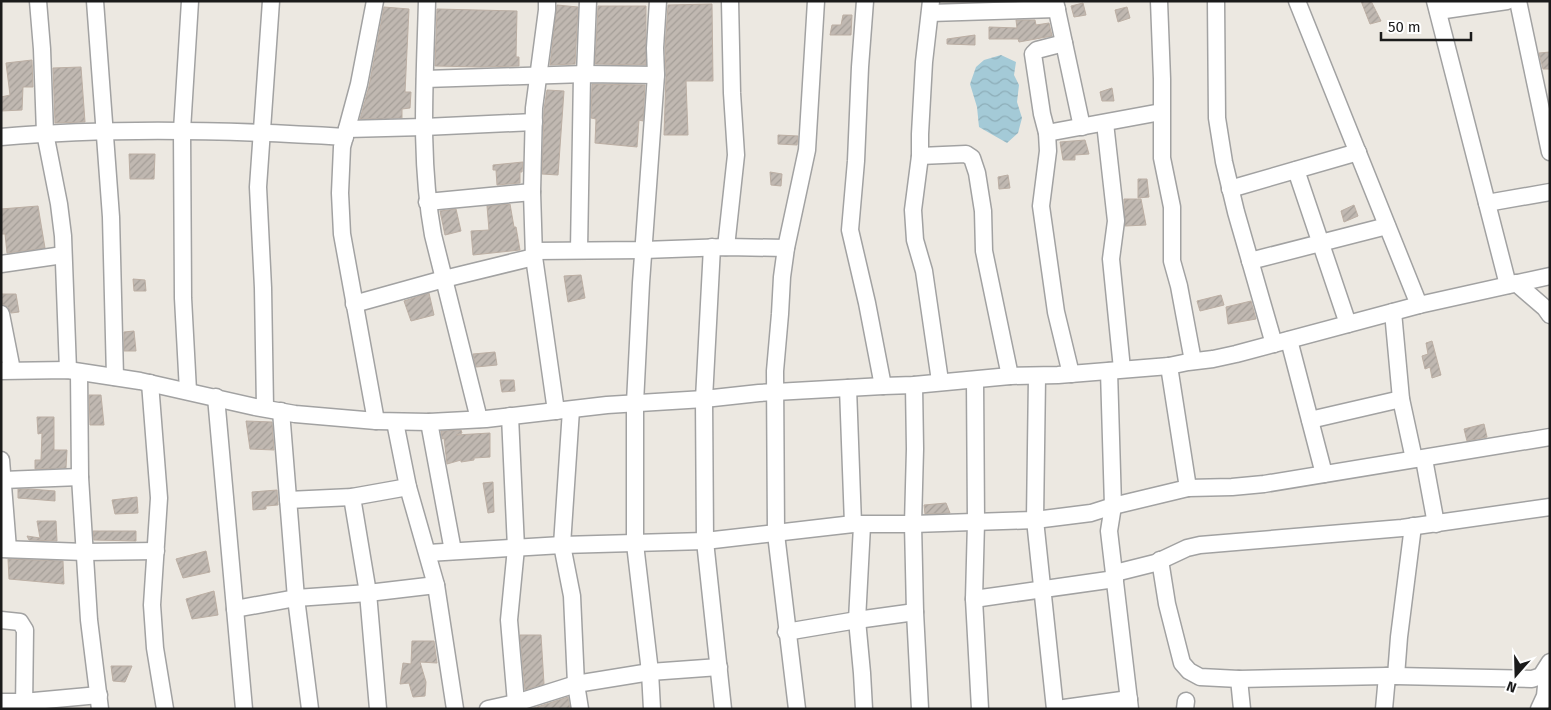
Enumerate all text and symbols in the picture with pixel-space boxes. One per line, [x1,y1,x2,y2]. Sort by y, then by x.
scale bar [1381,10,1471,42]
text: 50 m [1388,18,1421,36]
north arrow [1491,650,1541,700]
text: N [1504,677,1519,696]

